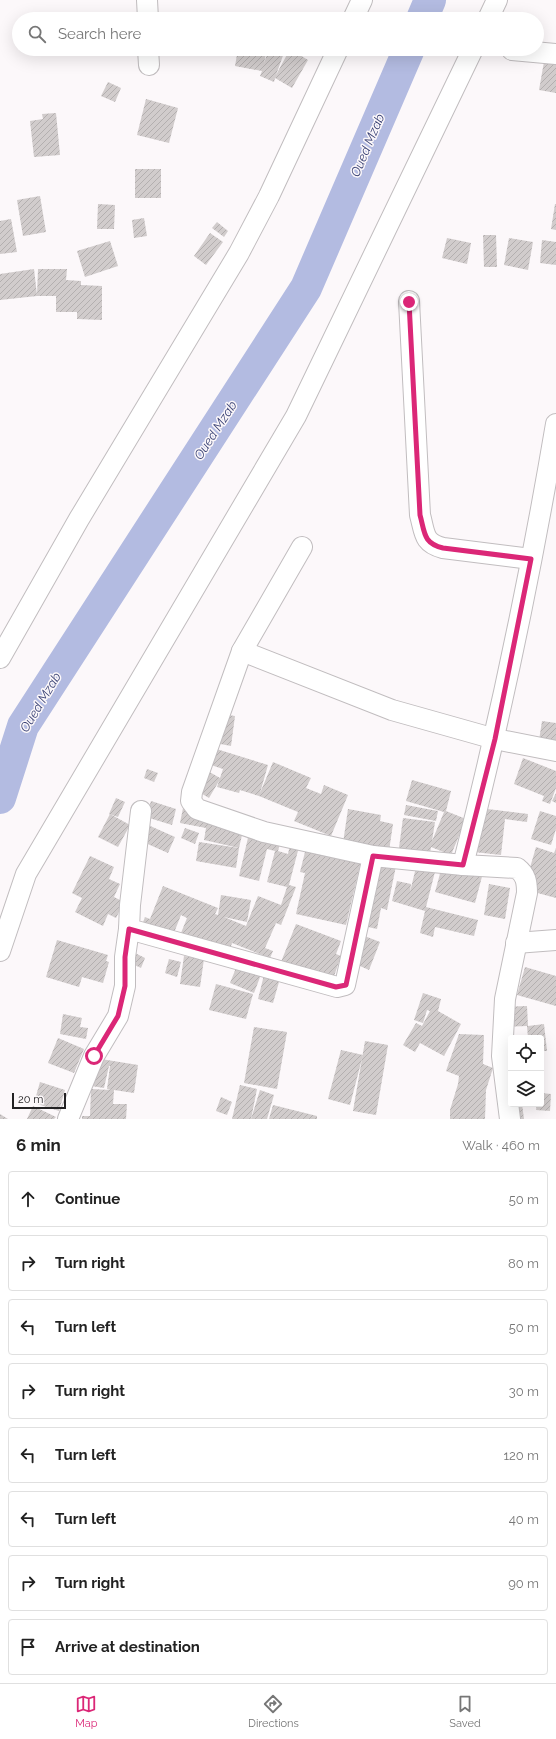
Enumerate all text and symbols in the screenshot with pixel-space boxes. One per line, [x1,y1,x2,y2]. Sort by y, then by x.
search box [12,12,544,56]
icon: search [26,23,48,45]
text: Search here [58,25,141,43]
water label: Oued Mzab [347,111,388,179]
route end [400,293,418,311]
water label: Oued Mzab [191,398,240,462]
water label: Oued Mzab [17,669,64,735]
map controls [508,1035,544,1107]
button: locate [508,1035,544,1071]
route start [85,1047,103,1065]
button: layers [508,1071,544,1107]
scale bar [12,1091,66,1110]
text: 20 m [18,1093,43,1106]
text: 6 min [16,1135,61,1155]
text: Walk · 460 m [462,1138,540,1153]
icon: ahead [17,1188,39,1210]
text: Continue [55,1190,120,1208]
text: 50 m [509,1192,539,1207]
icon: right [17,1252,39,1274]
text: Turn right [55,1254,125,1272]
text: 80 m [508,1256,539,1271]
icon: left [17,1316,39,1338]
text: Turn left [55,1318,116,1336]
text: 50 m [509,1320,539,1335]
icon: right [17,1380,39,1402]
text: Turn right [55,1382,125,1400]
text: 30 m [509,1384,539,1399]
icon: left [17,1444,39,1466]
text: Turn left [55,1446,116,1464]
text: 120 m [503,1448,539,1463]
icon: left [17,1508,39,1530]
text: Turn left [55,1510,116,1528]
text: 40 m [509,1512,539,1527]
icon: right [17,1572,39,1594]
text: Turn right [55,1574,125,1592]
text: 90 m [508,1576,539,1591]
icon: arrive [17,1636,39,1658]
text: Arrive at destination [55,1638,200,1656]
tab: Map [75,1693,98,1730]
tab: Directions [248,1693,299,1730]
tab: Saved [449,1693,481,1730]

